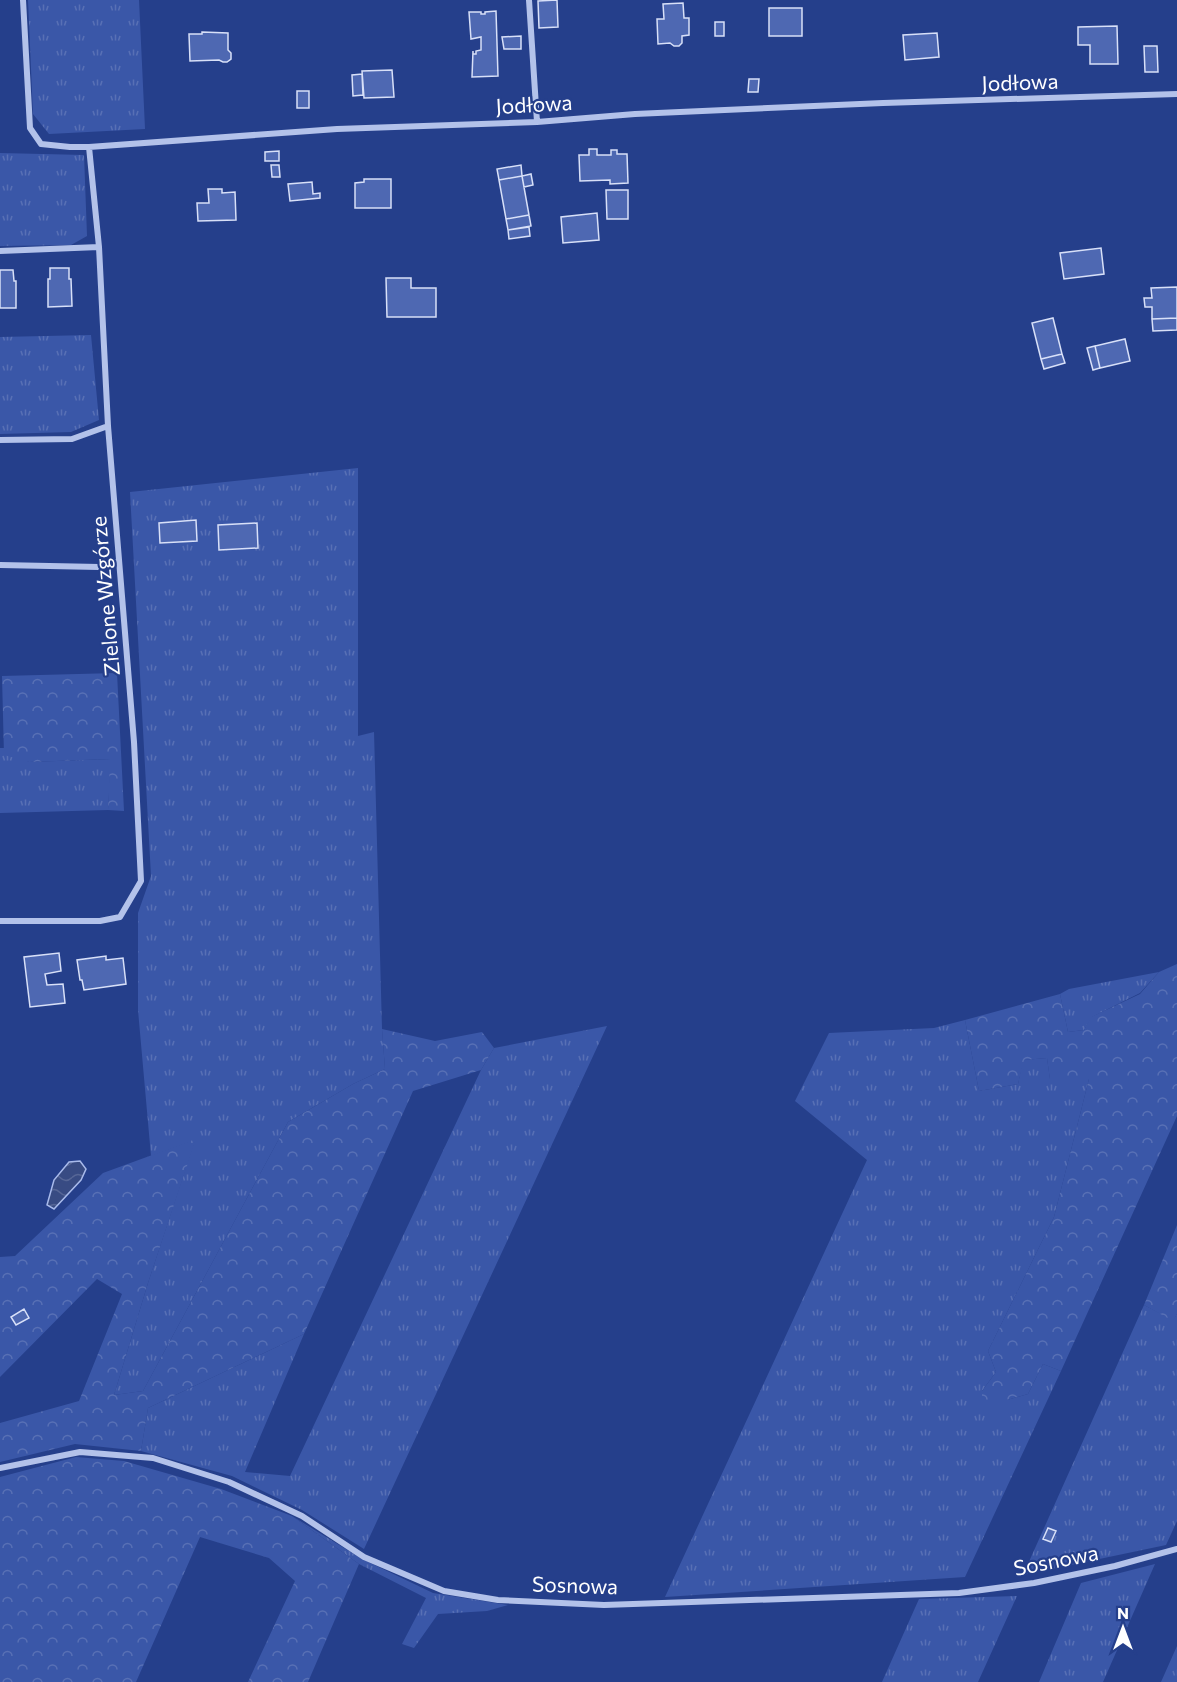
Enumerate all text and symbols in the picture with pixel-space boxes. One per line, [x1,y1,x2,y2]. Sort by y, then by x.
street label: Jodłowa [981,68,1059,95]
street label: Jodłowa [495,89,573,118]
street label: Zielone Wzgórze [85,515,124,677]
street label: Sosnowa [1011,1539,1100,1580]
street label: Sosnowa [532,1571,618,1598]
north arrow [1093,1598,1153,1658]
text: N [1117,1603,1129,1622]

